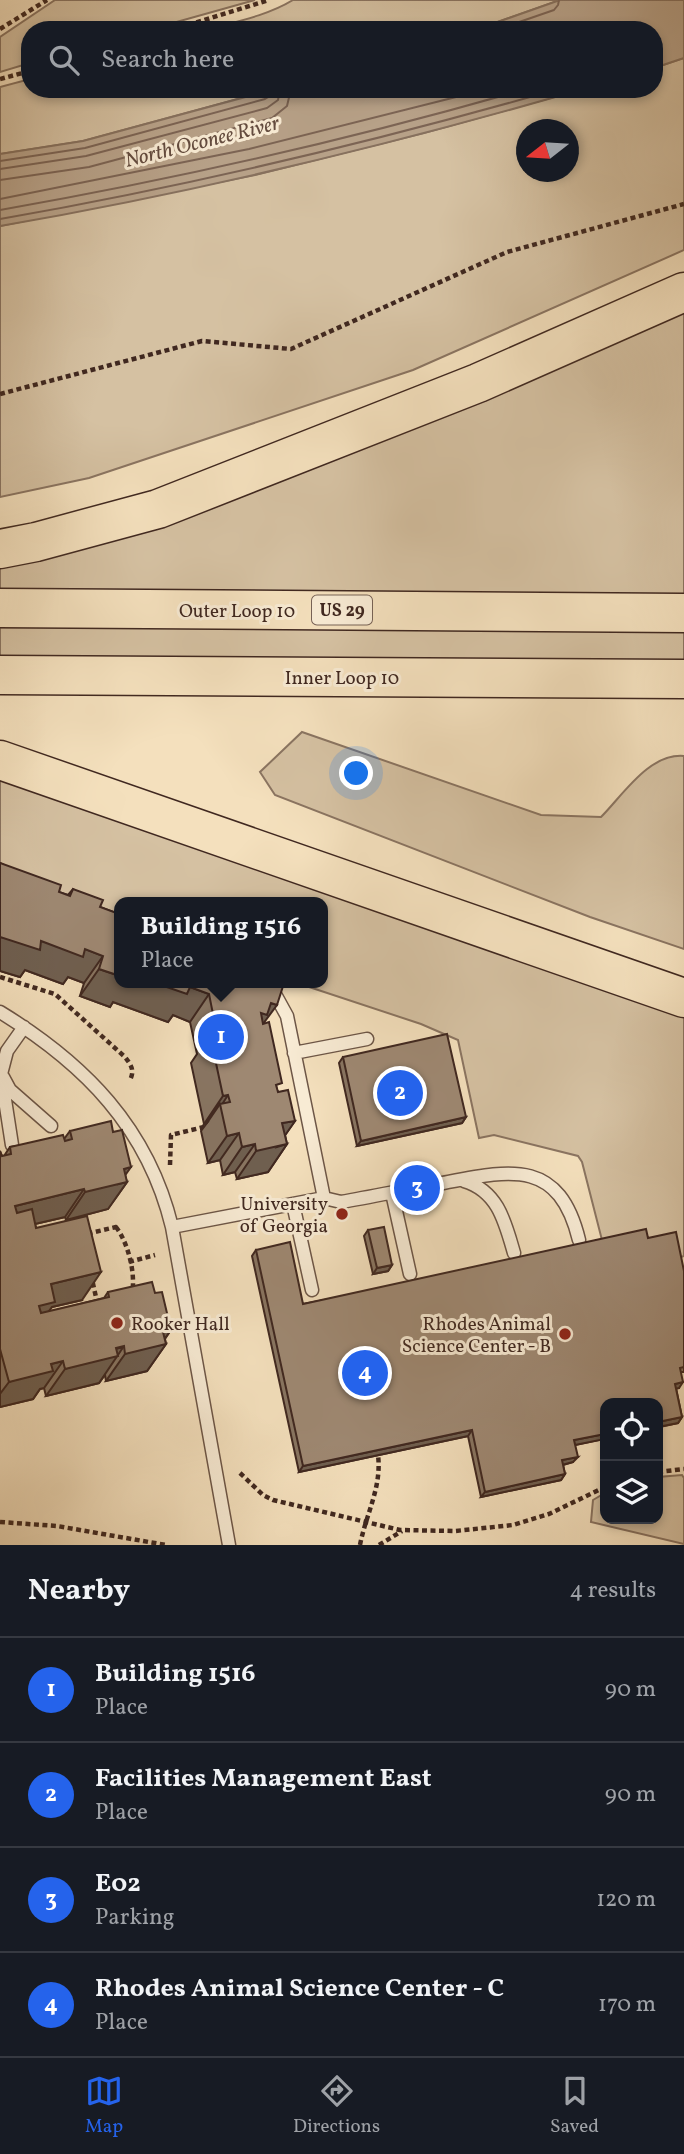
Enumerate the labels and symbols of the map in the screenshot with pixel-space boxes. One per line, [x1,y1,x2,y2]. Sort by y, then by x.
water label: North Oconee River [122,109,283,176]
north arrow [516,119,579,182]
road number: US 29 [312,596,372,624]
street label: Outer Loop 10 [179,599,295,625]
street label: Inner Loop 10 [285,666,399,692]
your location [339,756,373,790]
pin: 1 [198,1011,244,1063]
pin: 2 [377,1067,423,1119]
pin: 3 [394,1162,440,1214]
place label: University of Georgia [240,1192,328,1240]
marker: University of Georgia [334,1206,350,1222]
place label: Rooker Hall [131,1312,230,1338]
place label: Rhodes Animal Science Center - B [402,1312,551,1360]
marker: Rooker Hall [109,1315,125,1331]
marker: Rhodes Animal Science Center - B [557,1326,573,1342]
pin: 4 [342,1347,388,1399]

